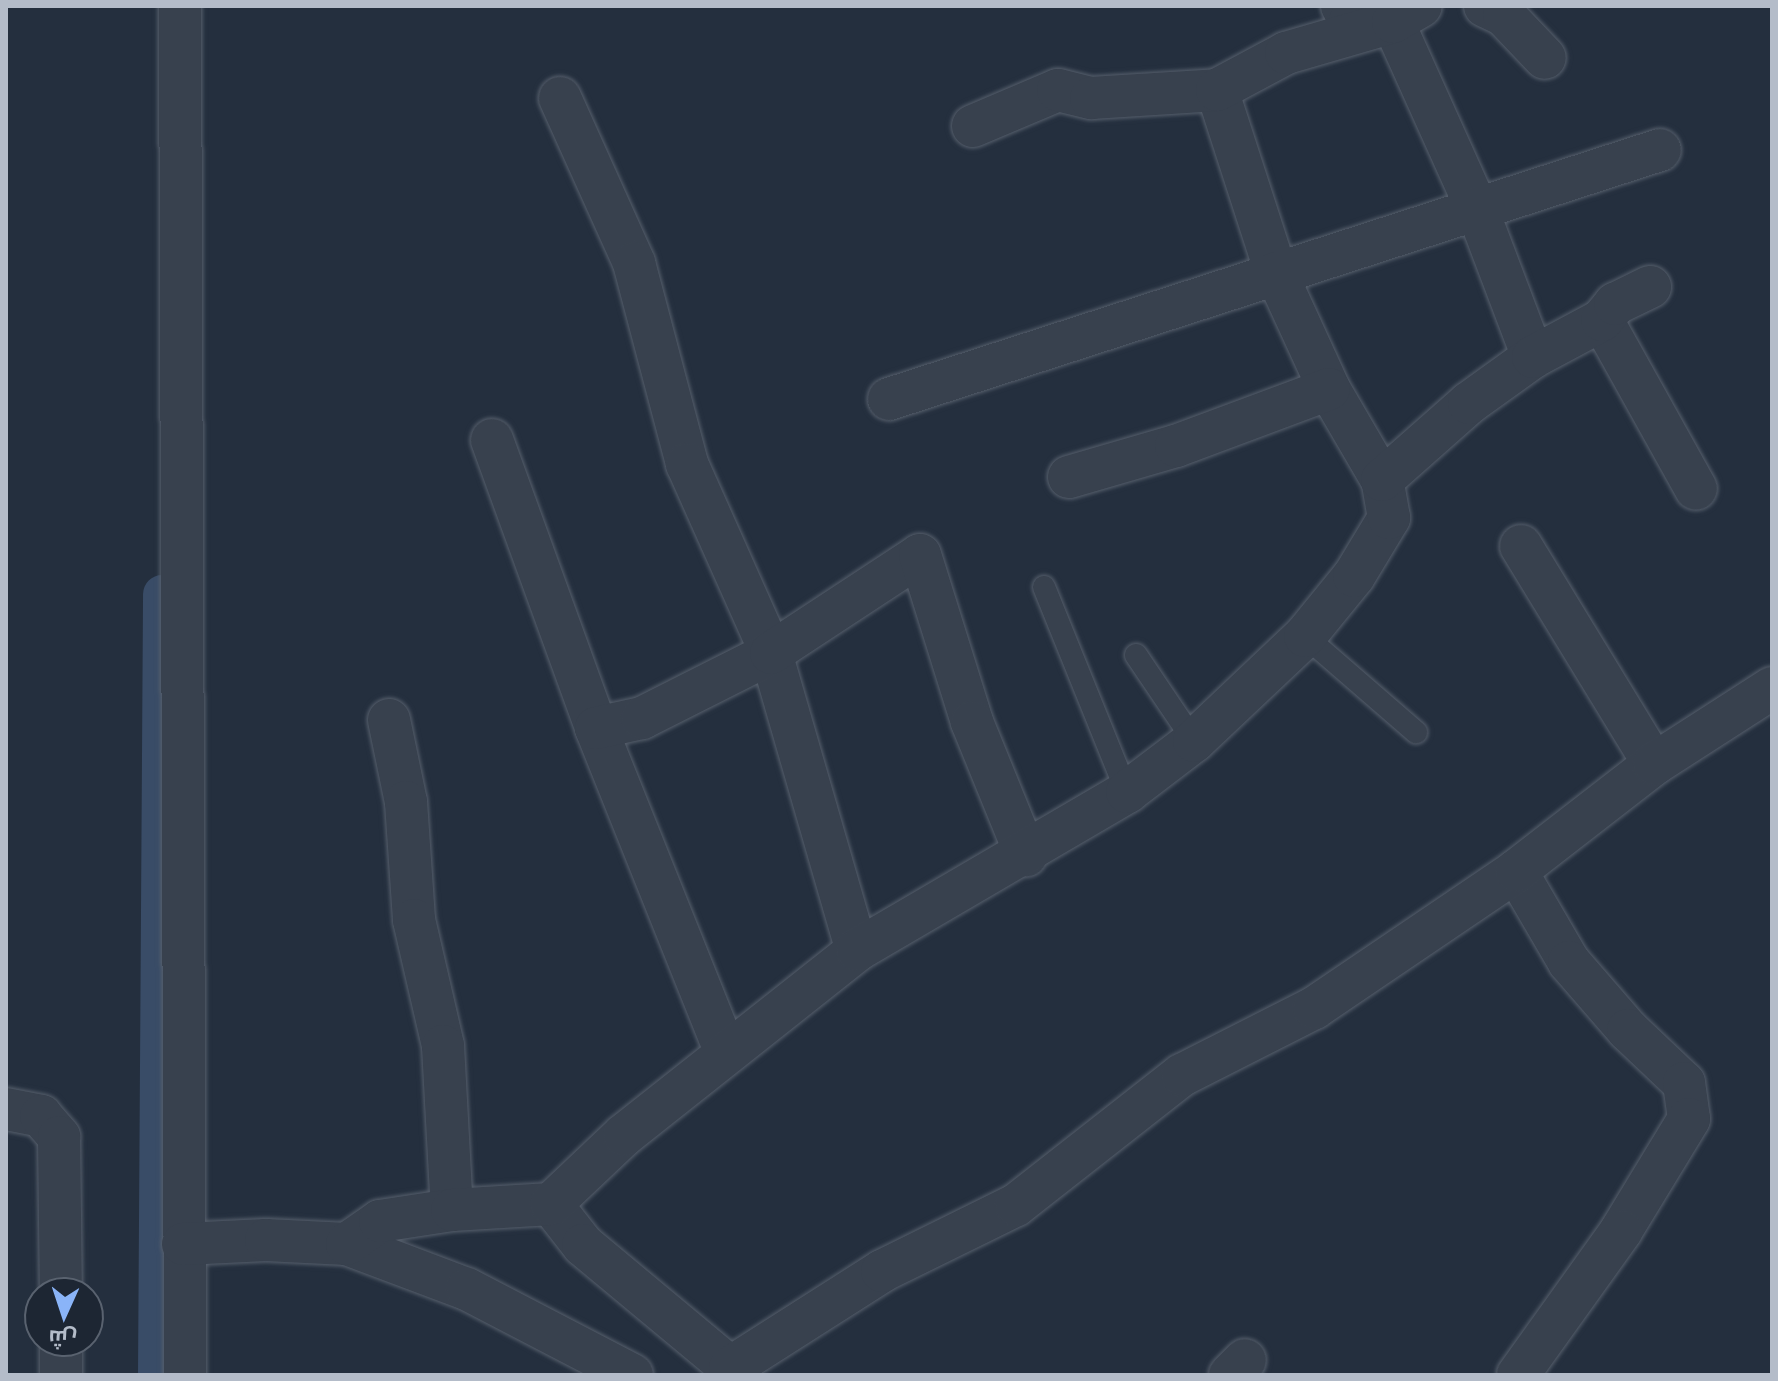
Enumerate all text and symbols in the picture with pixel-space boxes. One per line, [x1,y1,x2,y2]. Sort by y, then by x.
north arrow [24,1277,104,1357]
text: ش [48,1323,78,1355]

